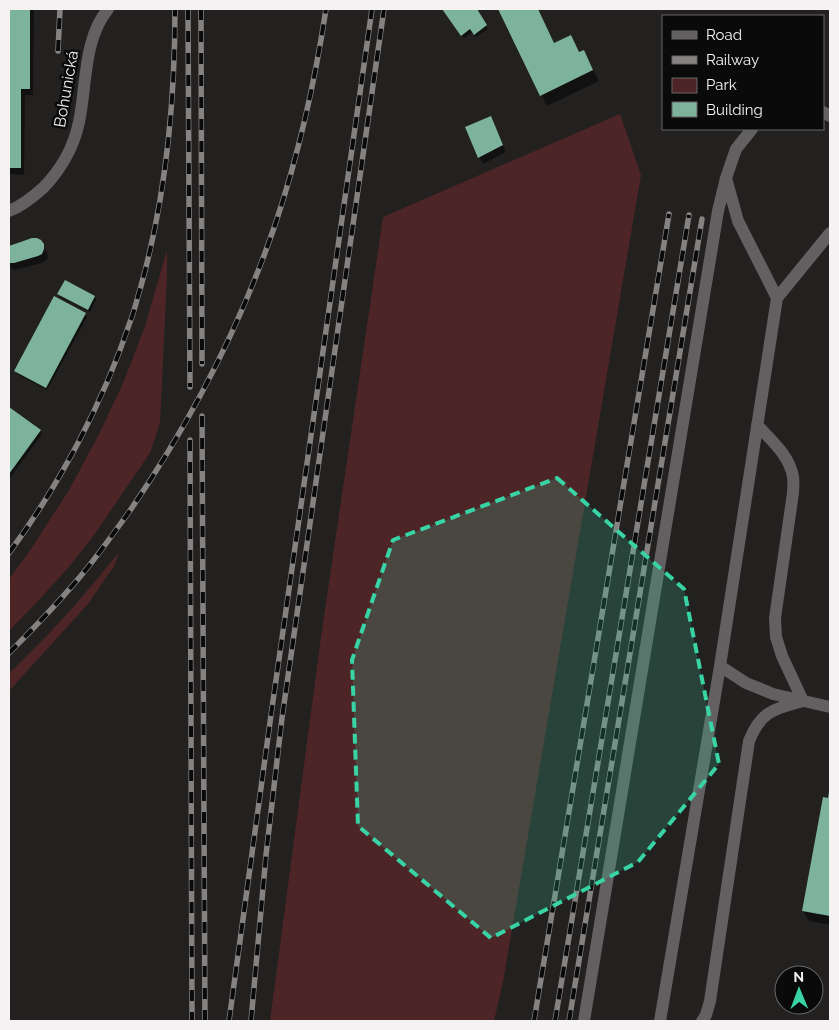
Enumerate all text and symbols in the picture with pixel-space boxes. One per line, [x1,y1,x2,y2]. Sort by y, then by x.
legend [662,15,824,130]
text: Road [706,26,742,44]
street label: Bohunická [50,49,82,129]
text: Railway [706,51,759,69]
text: Park [706,76,737,94]
text: Building [706,101,763,119]
north arrow [774,965,824,1015]
text: N [793,969,804,985]

